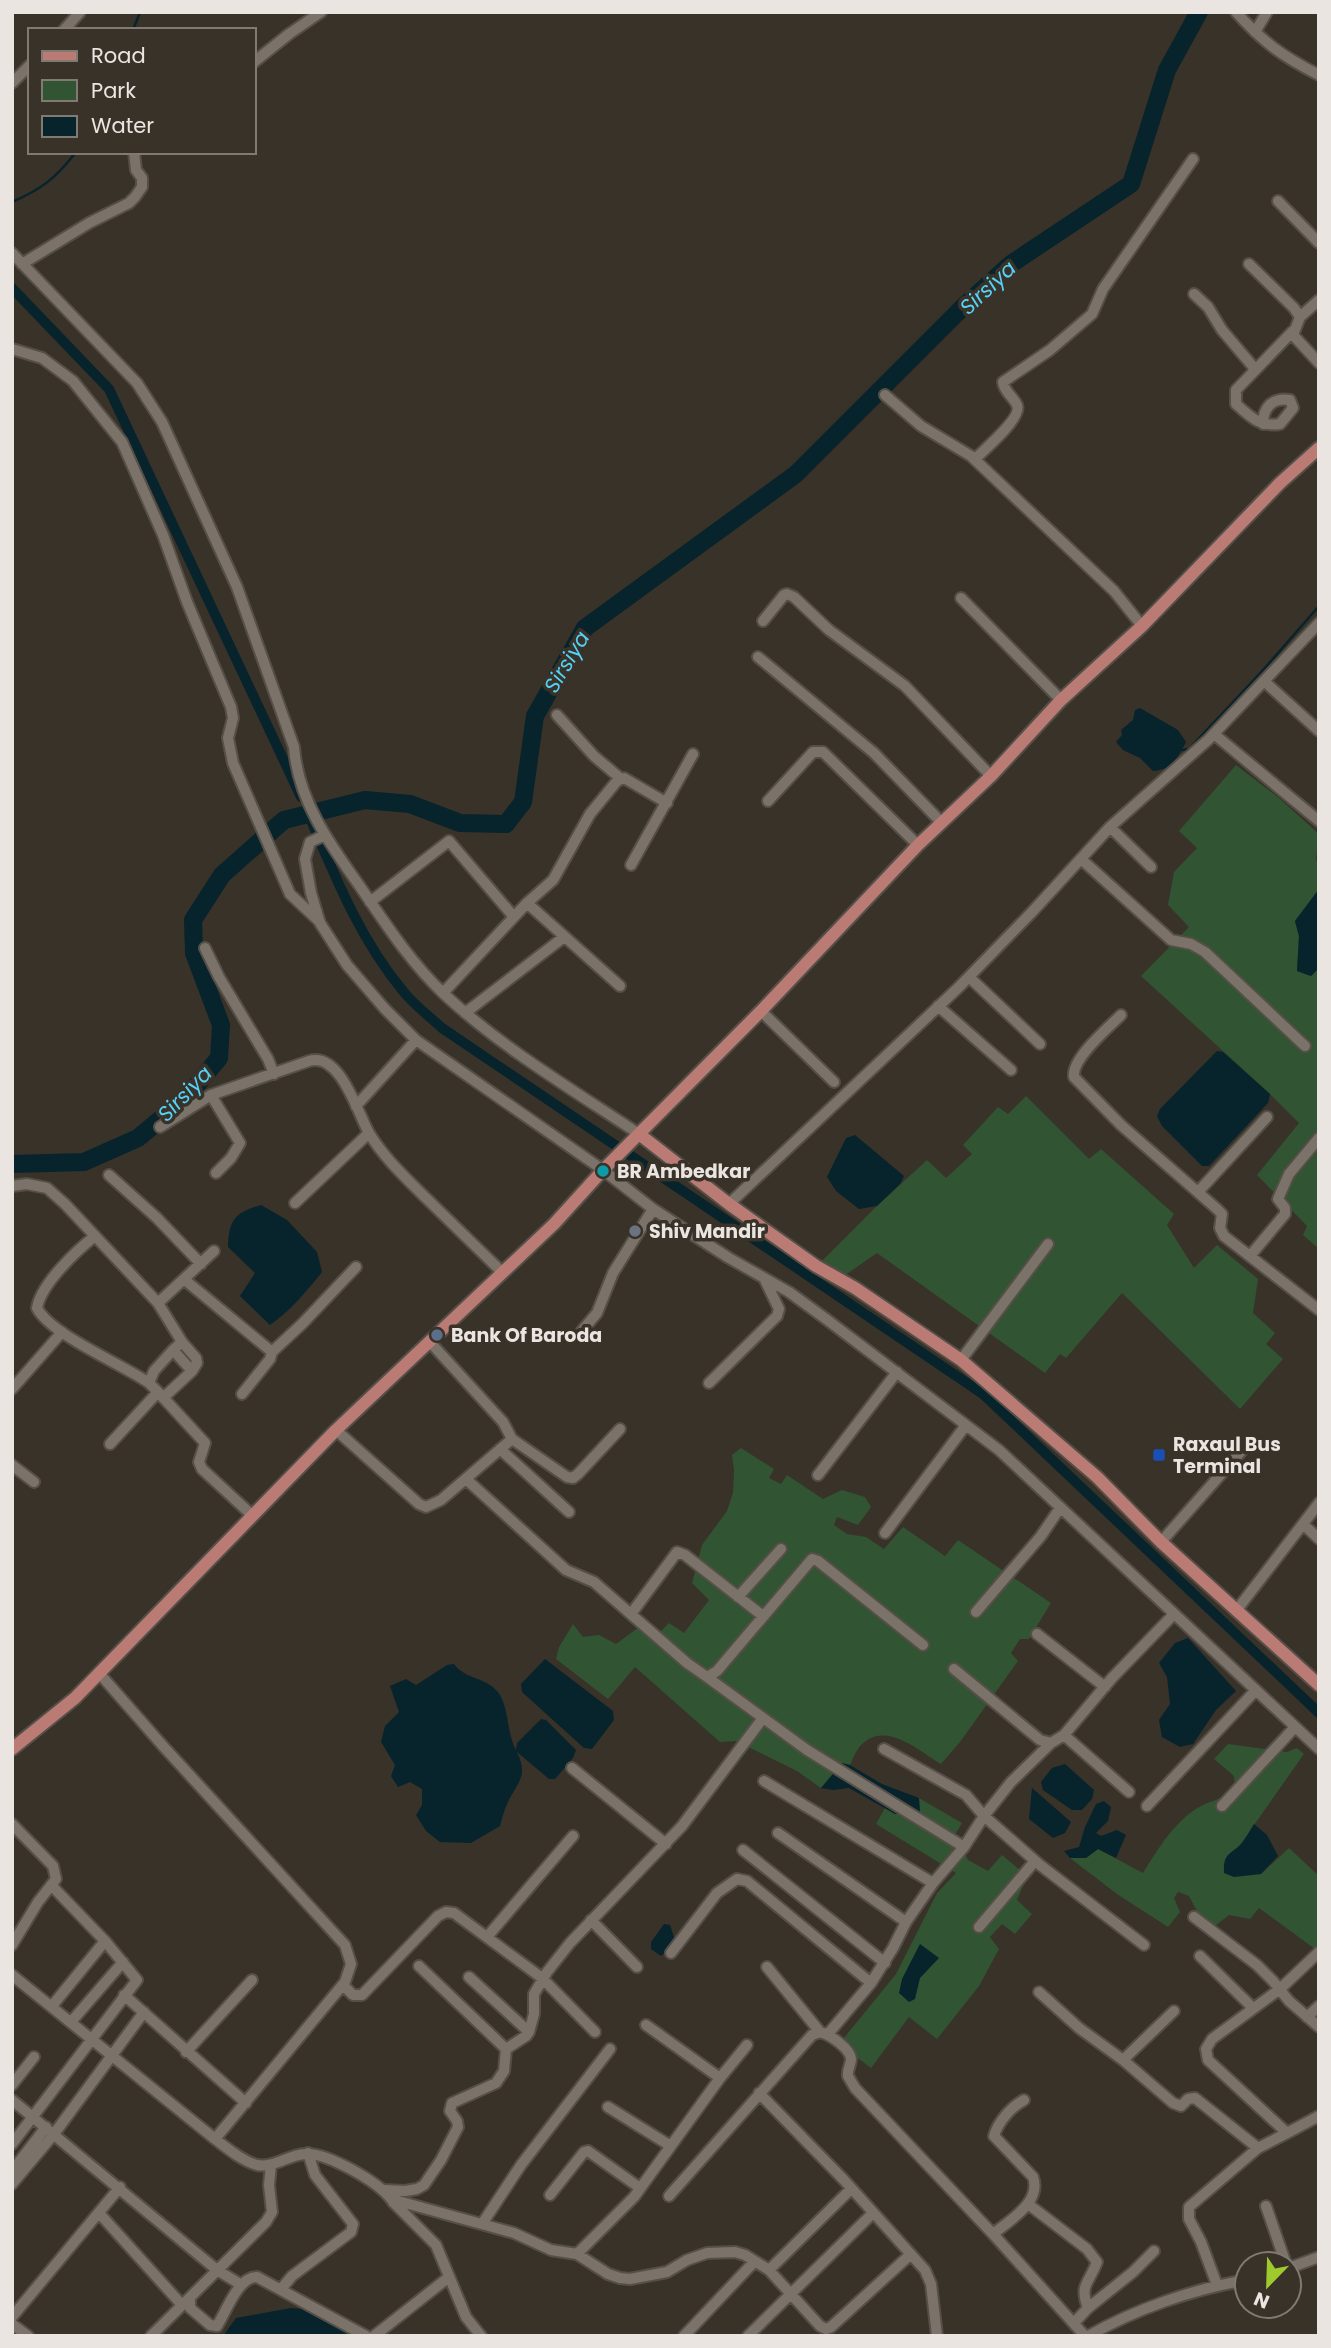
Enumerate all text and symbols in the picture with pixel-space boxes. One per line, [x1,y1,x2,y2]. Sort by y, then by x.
legend [28,28,256,154]
text: Road [91,41,146,70]
text: Park [91,76,136,105]
text: Water [91,111,154,140]
water label: Sirsiya [953,254,1022,321]
water label: Sirsiya [537,625,596,698]
water label: Sirsiya [151,1059,218,1128]
place label: BR Ambedkar [617,1158,750,1185]
marker: BR Ambedkar [595,1163,611,1179]
place label: Shiv Mandir [649,1218,765,1245]
marker: Shiv Mandir [627,1223,643,1239]
place label: Bank Of Baroda [451,1322,602,1349]
marker: Bank Of Baroda [429,1327,445,1343]
place label: Raxaul Bus Terminal [1173,1431,1281,1480]
marker: Raxaul Bus Terminal [1151,1447,1167,1463]
north arrow [1233,2250,1303,2320]
text: N [1250,2285,1273,2315]

